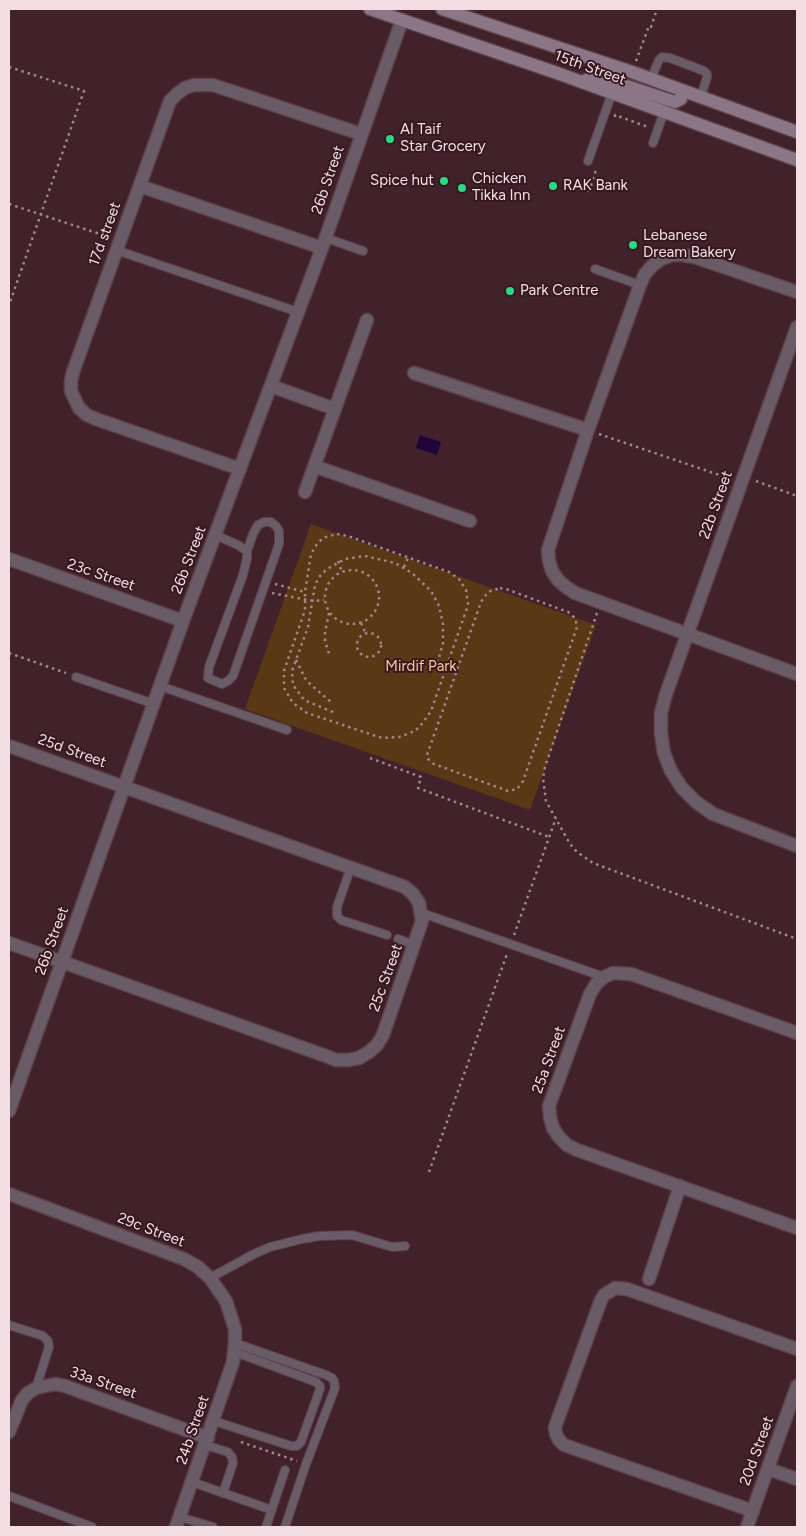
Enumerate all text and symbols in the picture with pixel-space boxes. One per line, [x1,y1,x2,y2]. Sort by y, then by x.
street label: 15th Street [552,47,628,89]
place label: Al Taif Star Grocery [400,121,486,156]
marker: Al Taif Star Grocery [384,133,396,145]
street label: 26b Street [308,143,348,217]
place label: Chicken Tikka Inn [472,170,530,205]
place label: Spice hut [370,172,434,190]
marker: Spice hut [438,175,450,187]
place label: RAK Bank [563,177,628,195]
marker: RAK Bank [547,180,559,192]
marker: Chicken Tikka Inn [456,182,468,194]
street label: 17d street [85,200,125,268]
place label: Lebanese Dream Bakery [643,227,736,262]
marker: Lebanese Dream Bakery [627,239,639,251]
place label: Park Centre [520,282,599,300]
marker: Park Centre [504,285,516,297]
street label: 22b Street [695,468,737,542]
street label: 26b Street [168,523,210,597]
street label: 23c Street [65,555,137,595]
park label: Mirdif Park [385,658,457,676]
street label: 25d Street [35,730,109,772]
street label: 26b Street [31,904,73,978]
street label: 25c Street [365,942,407,1014]
street label: 25a Street [529,1024,569,1096]
street label: 29c Street [115,1209,187,1251]
street label: 33a Street [67,1363,139,1403]
street label: 24b Street [173,1393,213,1467]
street label: 20d Street [736,1414,778,1488]

